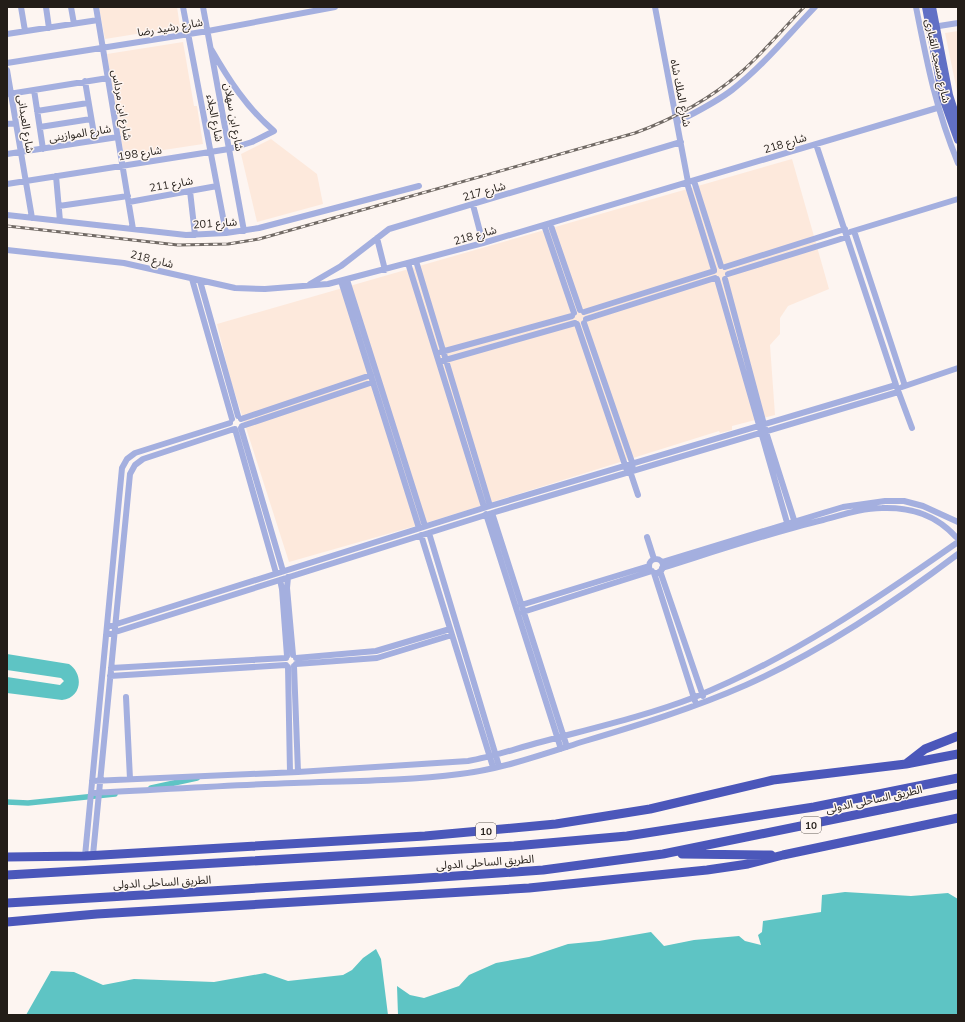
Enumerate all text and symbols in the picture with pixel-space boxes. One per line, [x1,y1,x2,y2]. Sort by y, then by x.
street label: شارع رشيد رضا [136,15,204,40]
street label: شارع مسجد القبارى [921,18,954,105]
street label: شارع الملك شاه [667,58,694,129]
street label: شارع ابن مرداس [108,68,135,142]
street label: شارع ابن سهلان [220,82,247,153]
street label: شارع الجلاء [203,93,227,143]
street label: شارع العبدانى [14,94,38,155]
street label: شارع الموازينى [48,121,113,146]
street label: شارع 218 [762,130,809,157]
street label: شارع 198 [117,143,163,164]
street label: شارع 211 [148,173,194,196]
street label: شارع 217 [461,178,508,205]
street label: شارع 201 [193,214,238,233]
street label: شارع 218 [452,222,499,249]
street label: شارع 218 [129,247,175,272]
street label: الطريق الساحلى الدولى [824,782,924,817]
road number: 10 [801,817,821,833]
road number: 10 [476,823,496,839]
street label: الطريق الساحلى الدولى [435,852,535,873]
street label: الطريق الساحلى الدولى [113,872,211,893]

